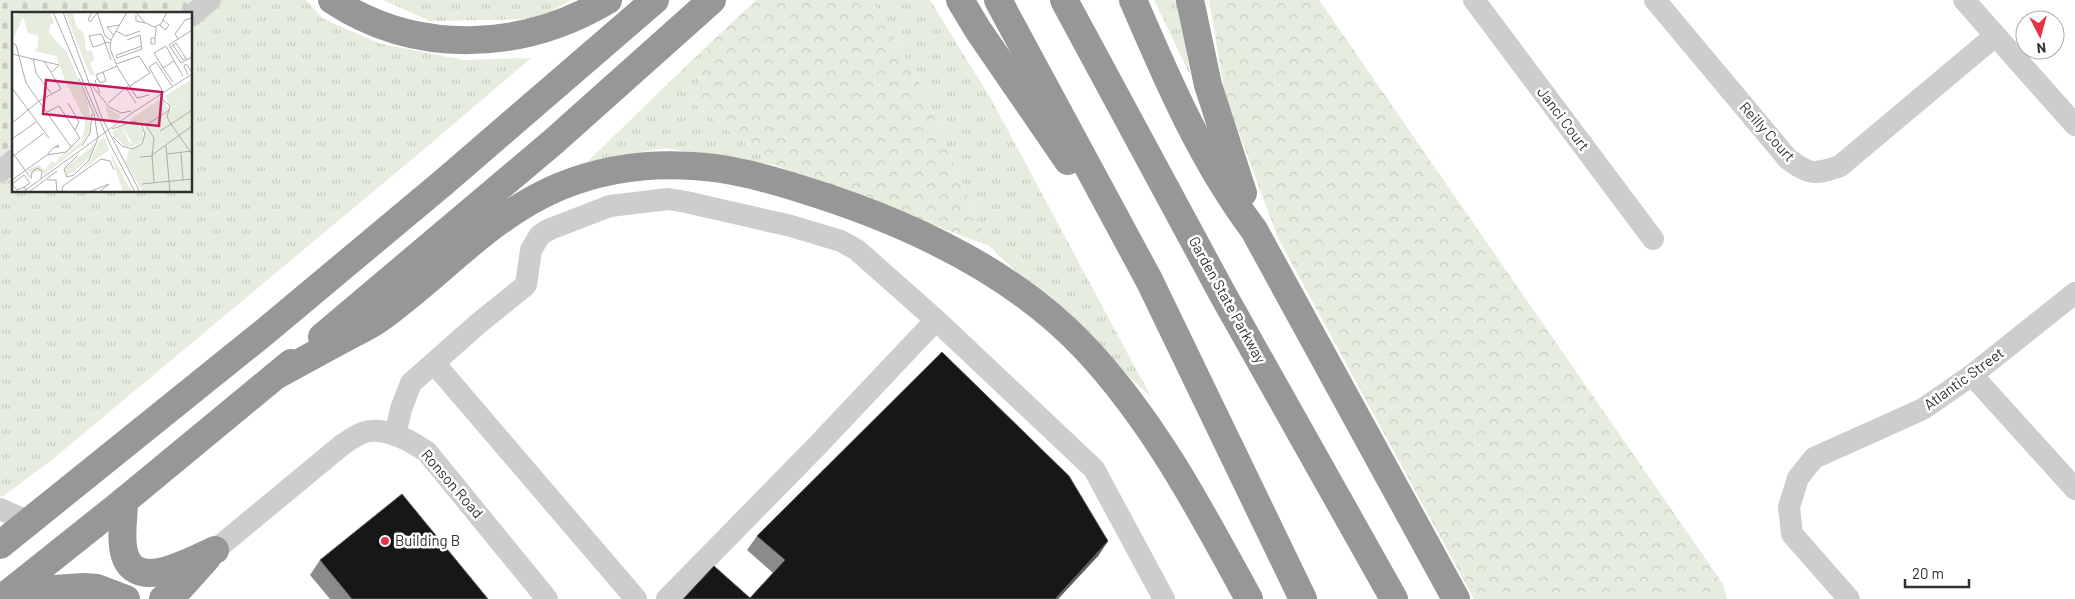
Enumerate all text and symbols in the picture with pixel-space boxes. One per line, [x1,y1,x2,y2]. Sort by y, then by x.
north arrow [2015,10,2065,60]
inset map [12,12,192,192]
text: N [2036,39,2047,57]
street label: Janci Court [1534,83,1594,154]
street label: Reilly Court [1736,98,1799,165]
street label: Garden State Parkway [1186,233,1270,366]
street label: Atlantic Street [1920,343,2007,413]
street label: Ronson Road [418,445,487,521]
place label: Building B [395,531,460,549]
marker: Building B [379,535,391,547]
scale bar [1905,556,1969,588]
text: 20 m [1912,564,1944,582]

